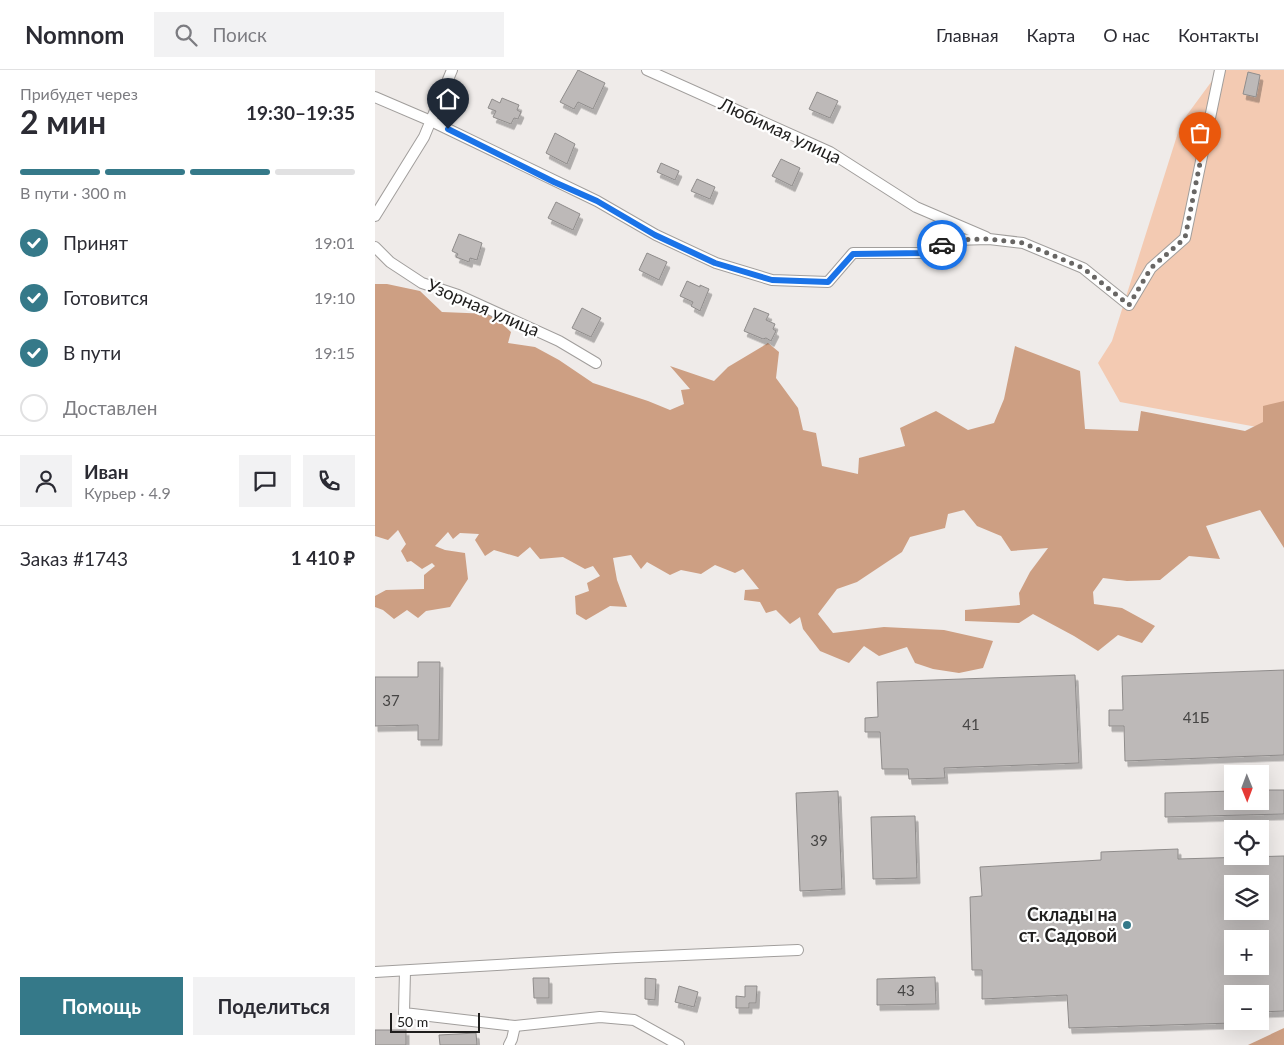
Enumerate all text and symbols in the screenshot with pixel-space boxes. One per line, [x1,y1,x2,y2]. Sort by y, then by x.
search box [154,12,504,57]
text: Nomnom [25,20,124,49]
icon: search [172,21,200,49]
text: Поиск [212,23,267,46]
text: Главная [936,24,999,46]
text: Карта [1027,24,1075,46]
text: О нас [1103,24,1150,46]
text: Контакты [1178,24,1259,46]
pin [427,78,469,129]
text: Прибудет через [20,84,138,103]
icon: home [434,85,462,113]
street label: Любимая улица [715,92,845,168]
text: 19:30–19:35 [246,101,355,124]
text: 2 мин [20,102,106,141]
pin [1179,112,1221,163]
icon: bag [1186,119,1214,147]
text: В пути · 300 m [20,183,126,202]
courier [917,220,967,270]
icon: check [20,229,48,257]
text: Принят [63,231,128,254]
icon: car [928,231,956,259]
text: 19:01 [314,233,355,252]
street label: Узорная улица [424,274,543,341]
icon: check [20,284,48,312]
text: Готовится [63,286,148,309]
text: 19:10 [314,288,355,307]
icon: check [20,339,48,367]
text: В пути [63,341,121,364]
text: 19:15 [314,343,355,362]
text: Доставлен [63,396,157,419]
button: person [20,455,72,507]
button: chat [239,455,291,507]
button: phone [303,455,355,507]
text: Иван [84,460,129,483]
text: Курьер · 4.9 [84,483,171,502]
text: 1 410 ₽ [291,546,355,569]
text: Заказ #1743 [20,547,128,570]
house number: 37 [382,691,400,709]
house number: 41Б [1183,708,1209,726]
house number: 41 [962,715,980,733]
north arrow [1224,765,1269,810]
map controls [1224,765,1269,1030]
button: locate [1224,820,1269,865]
house number: 39 [810,831,828,849]
button: layers [1224,875,1269,920]
place label: Склады на ст. Садовой [1019,903,1117,946]
marker: Склады на ст. Садовой [1121,919,1133,931]
button: + [1224,930,1269,975]
button: Помощь [20,977,183,1035]
button: Поделиться [193,977,355,1035]
house number: 43 [897,981,915,999]
button: − [1224,985,1269,1030]
scale bar [390,1010,480,1033]
text: 50 m [397,1013,428,1030]

